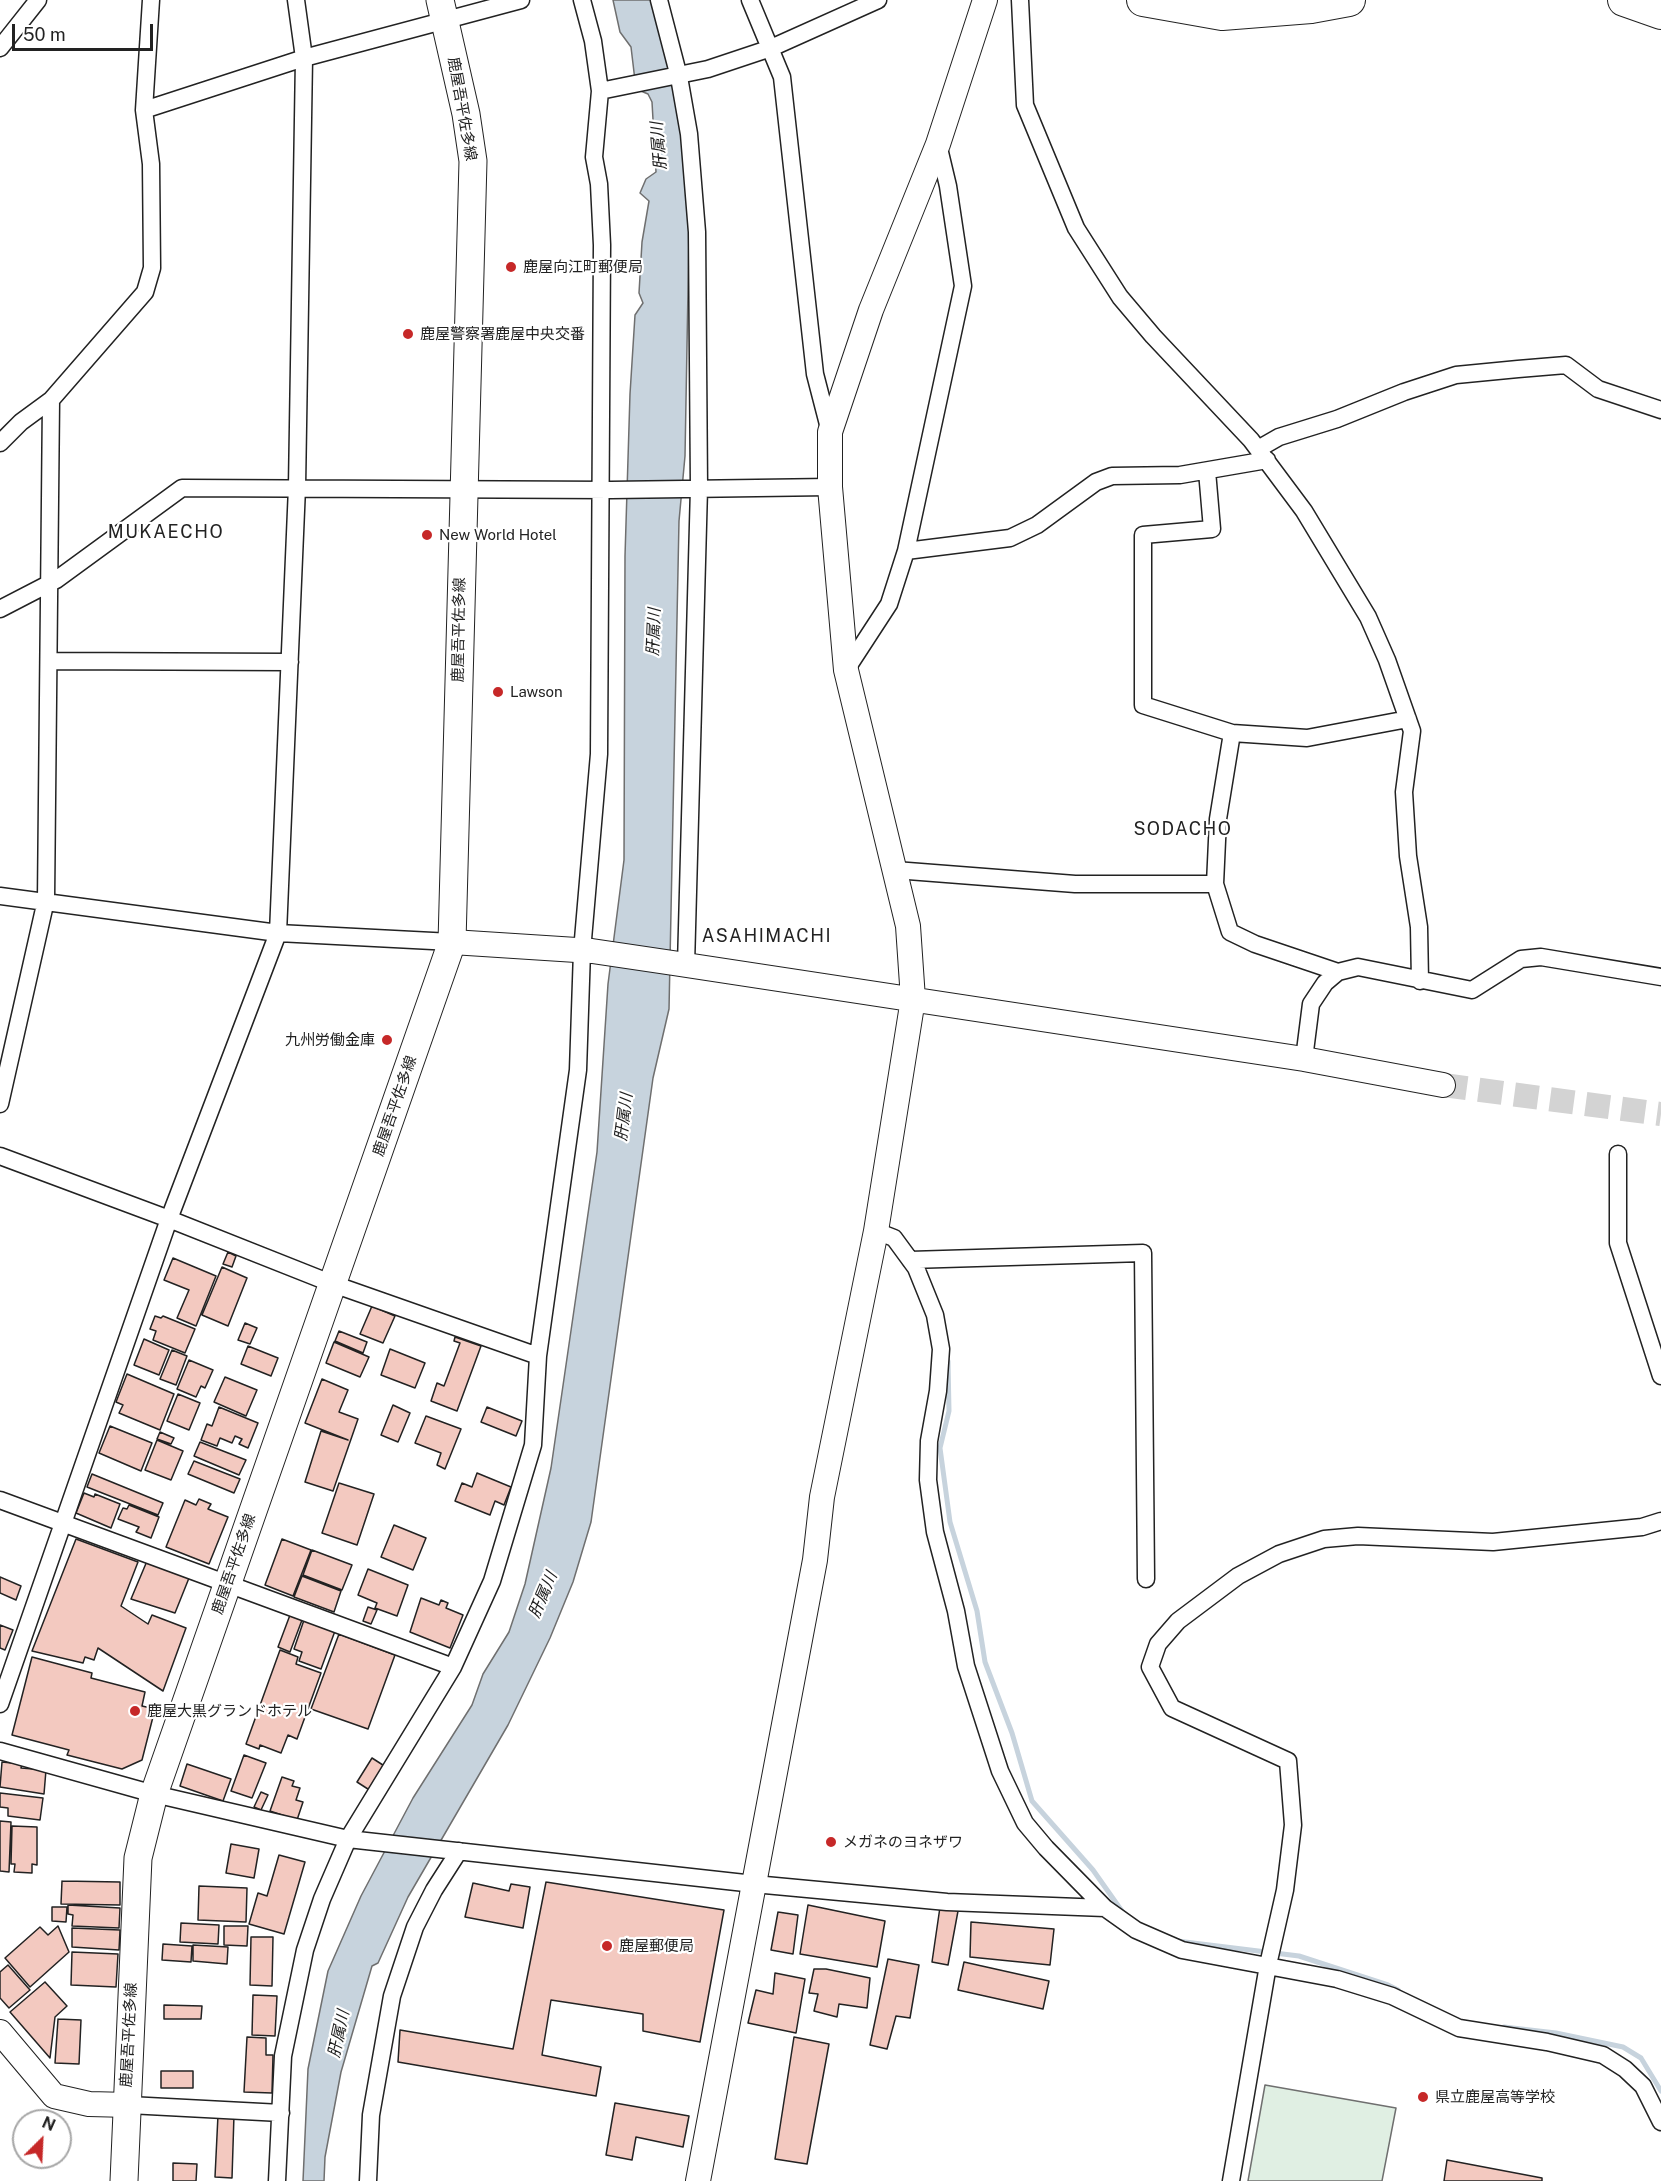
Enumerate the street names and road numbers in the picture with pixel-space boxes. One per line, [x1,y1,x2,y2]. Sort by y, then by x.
street label: 鹿屋吾平佐多線 [444,56,480,162]
street label: 鹿屋吾平佐多線 [449,577,469,683]
street label: 鹿屋吾平佐多線 [369,1053,421,1159]
street label: 鹿屋吾平佐多線 [208,1511,260,1617]
street label: 鹿屋吾平佐多線 [117,1982,141,2088]

